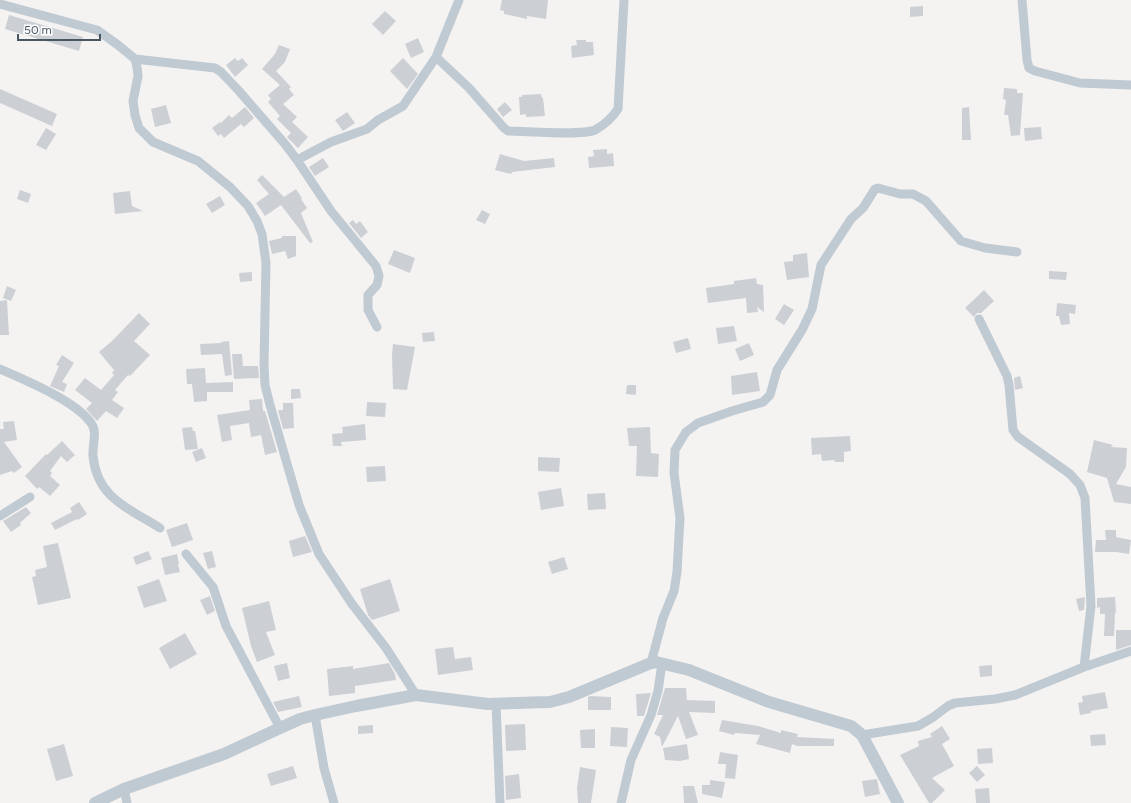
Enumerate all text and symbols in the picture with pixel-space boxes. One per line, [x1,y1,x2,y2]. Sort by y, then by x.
scale bar [18,16,100,42]
text: 50 m [24,23,52,37]

